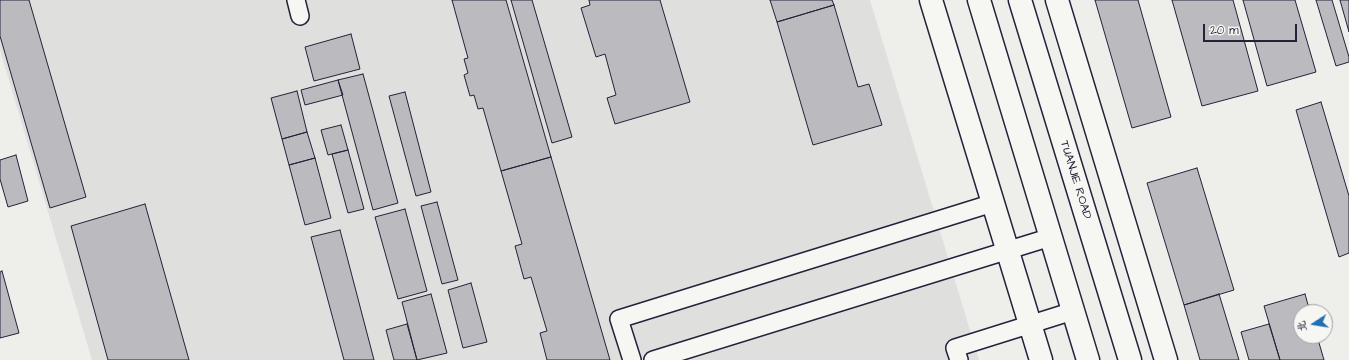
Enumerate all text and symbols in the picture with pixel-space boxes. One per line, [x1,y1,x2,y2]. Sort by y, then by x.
scale bar [1205,16,1299,42]
text: 20 m [1210,22,1239,39]
street label: TUANJIE ROAD [1056,139,1094,221]
north arrow [1293,304,1333,344]
text: 北 [1293,319,1310,333]

